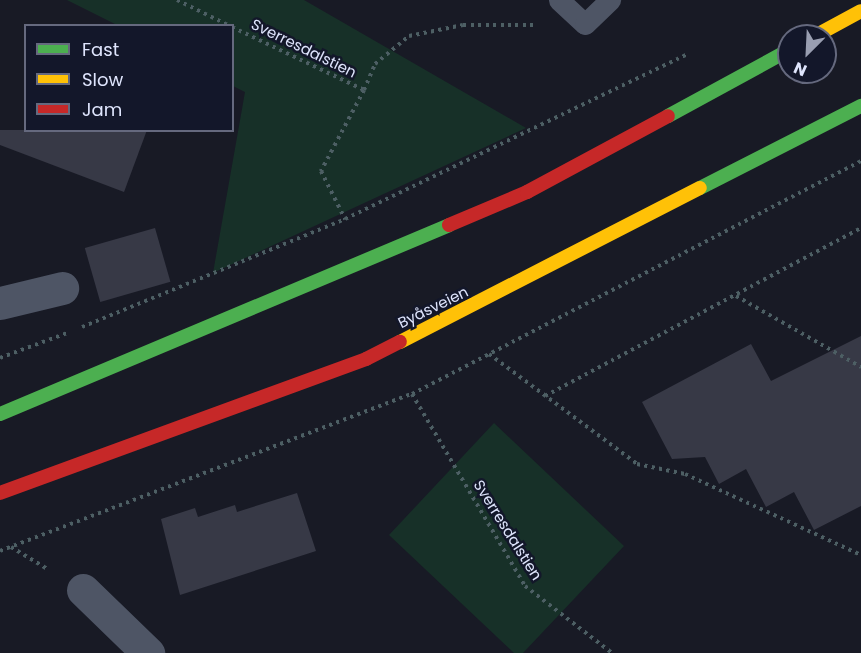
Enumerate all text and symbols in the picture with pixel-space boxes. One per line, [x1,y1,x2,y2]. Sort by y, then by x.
street label: Sverresdalstien [249,15,359,81]
legend [24,24,234,132]
north arrow [777,24,837,84]
text: Fast [82,37,119,62]
text: N [790,56,810,82]
text: Slow [82,67,123,92]
text: Jam [82,97,122,122]
street label: Byåsveien [395,282,471,332]
street label: Sverresdalstien [470,477,546,583]

